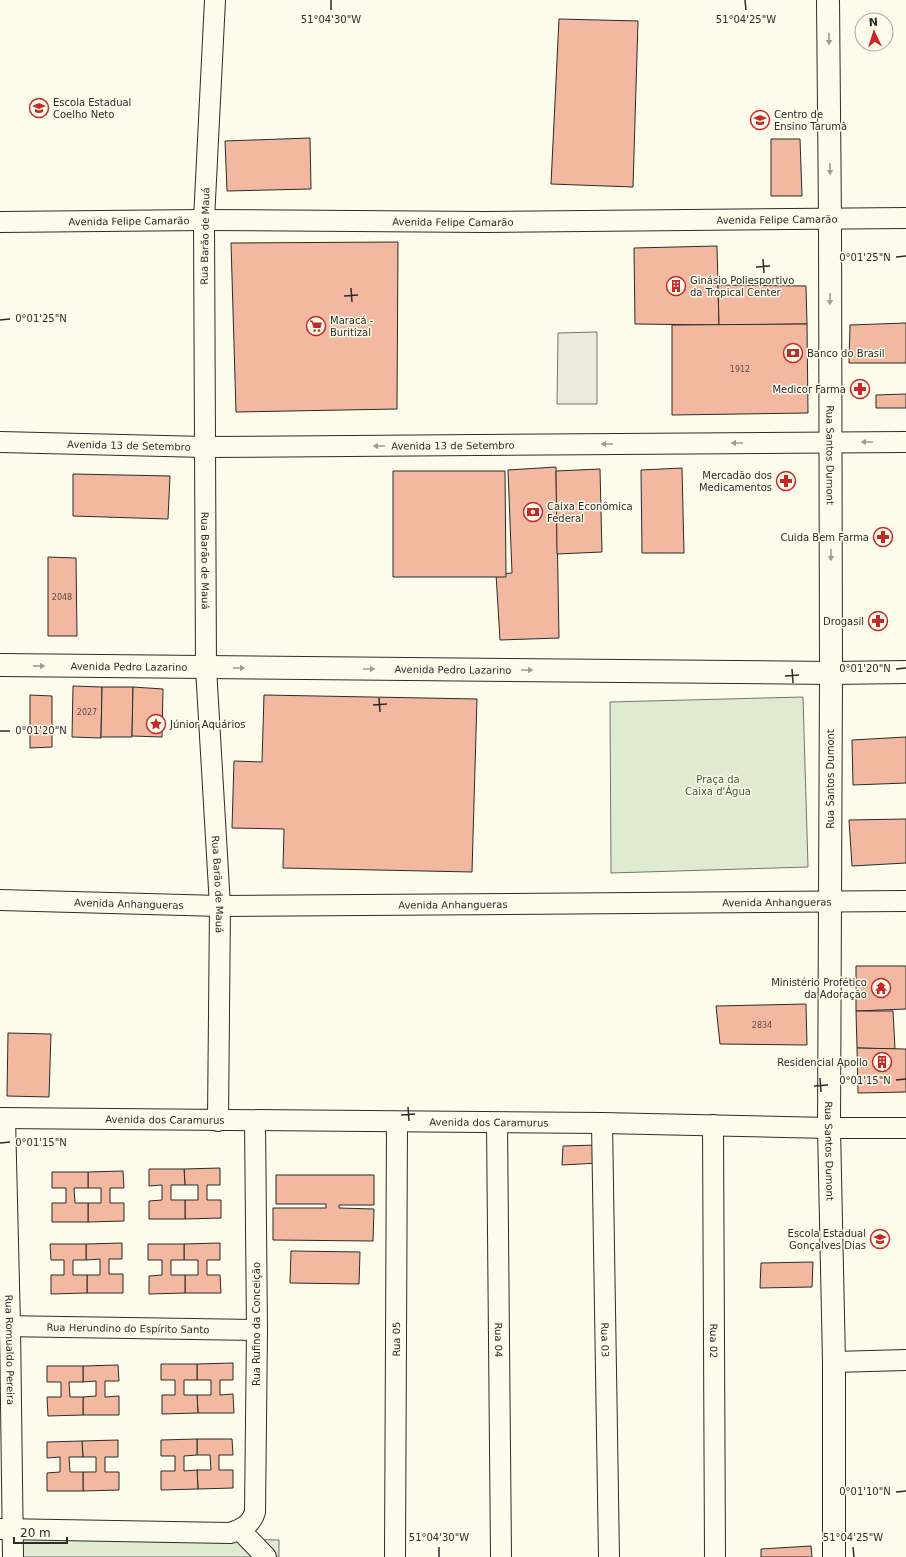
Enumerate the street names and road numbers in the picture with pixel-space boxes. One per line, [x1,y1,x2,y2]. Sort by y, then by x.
street label: Rua Barão de Mauá [199,187,211,285]
street label: Avenida Felipe Camarão [716,213,838,225]
street label: Avenida Felipe Camarão [68,215,190,227]
street label: Avenida Felipe Camarão [392,216,514,228]
street label: Rua Santos Dumont [825,405,836,505]
street label: Avenida 13 de Setembro [67,438,191,452]
street label: Avenida 13 de Setembro [391,439,515,451]
street label: Rua Barão de Mauá [200,512,211,610]
street label: Avenida Pedro Lazarino [70,660,188,672]
street label: Avenida Pedro Lazarino [394,663,512,675]
street label: Rua Santos Dumont [825,729,836,829]
street label: Rua Barão de Mauá [210,835,226,933]
street label: Avenida Anhangueras [722,896,832,908]
street label: Avenida Anhangueras [74,897,184,911]
street label: Avenida Anhangueras [398,898,508,910]
street label: Rua Santos Dumont [823,1101,836,1201]
street label: Avenida dos Caramurus [105,1113,225,1125]
street label: Avenida dos Caramurus [429,1116,549,1128]
street label: Rua Rufino da Conceição [251,1262,262,1386]
street label: Rua Romualdo Pereira [4,1295,17,1405]
street label: Rua Herundino do Espírito Santo [46,1321,209,1335]
street label: Rua 05 [390,1322,402,1356]
street label: Rua 04 [493,1322,505,1358]
street label: Rua 03 [600,1322,611,1358]
street label: Rua 02 [708,1324,720,1358]

